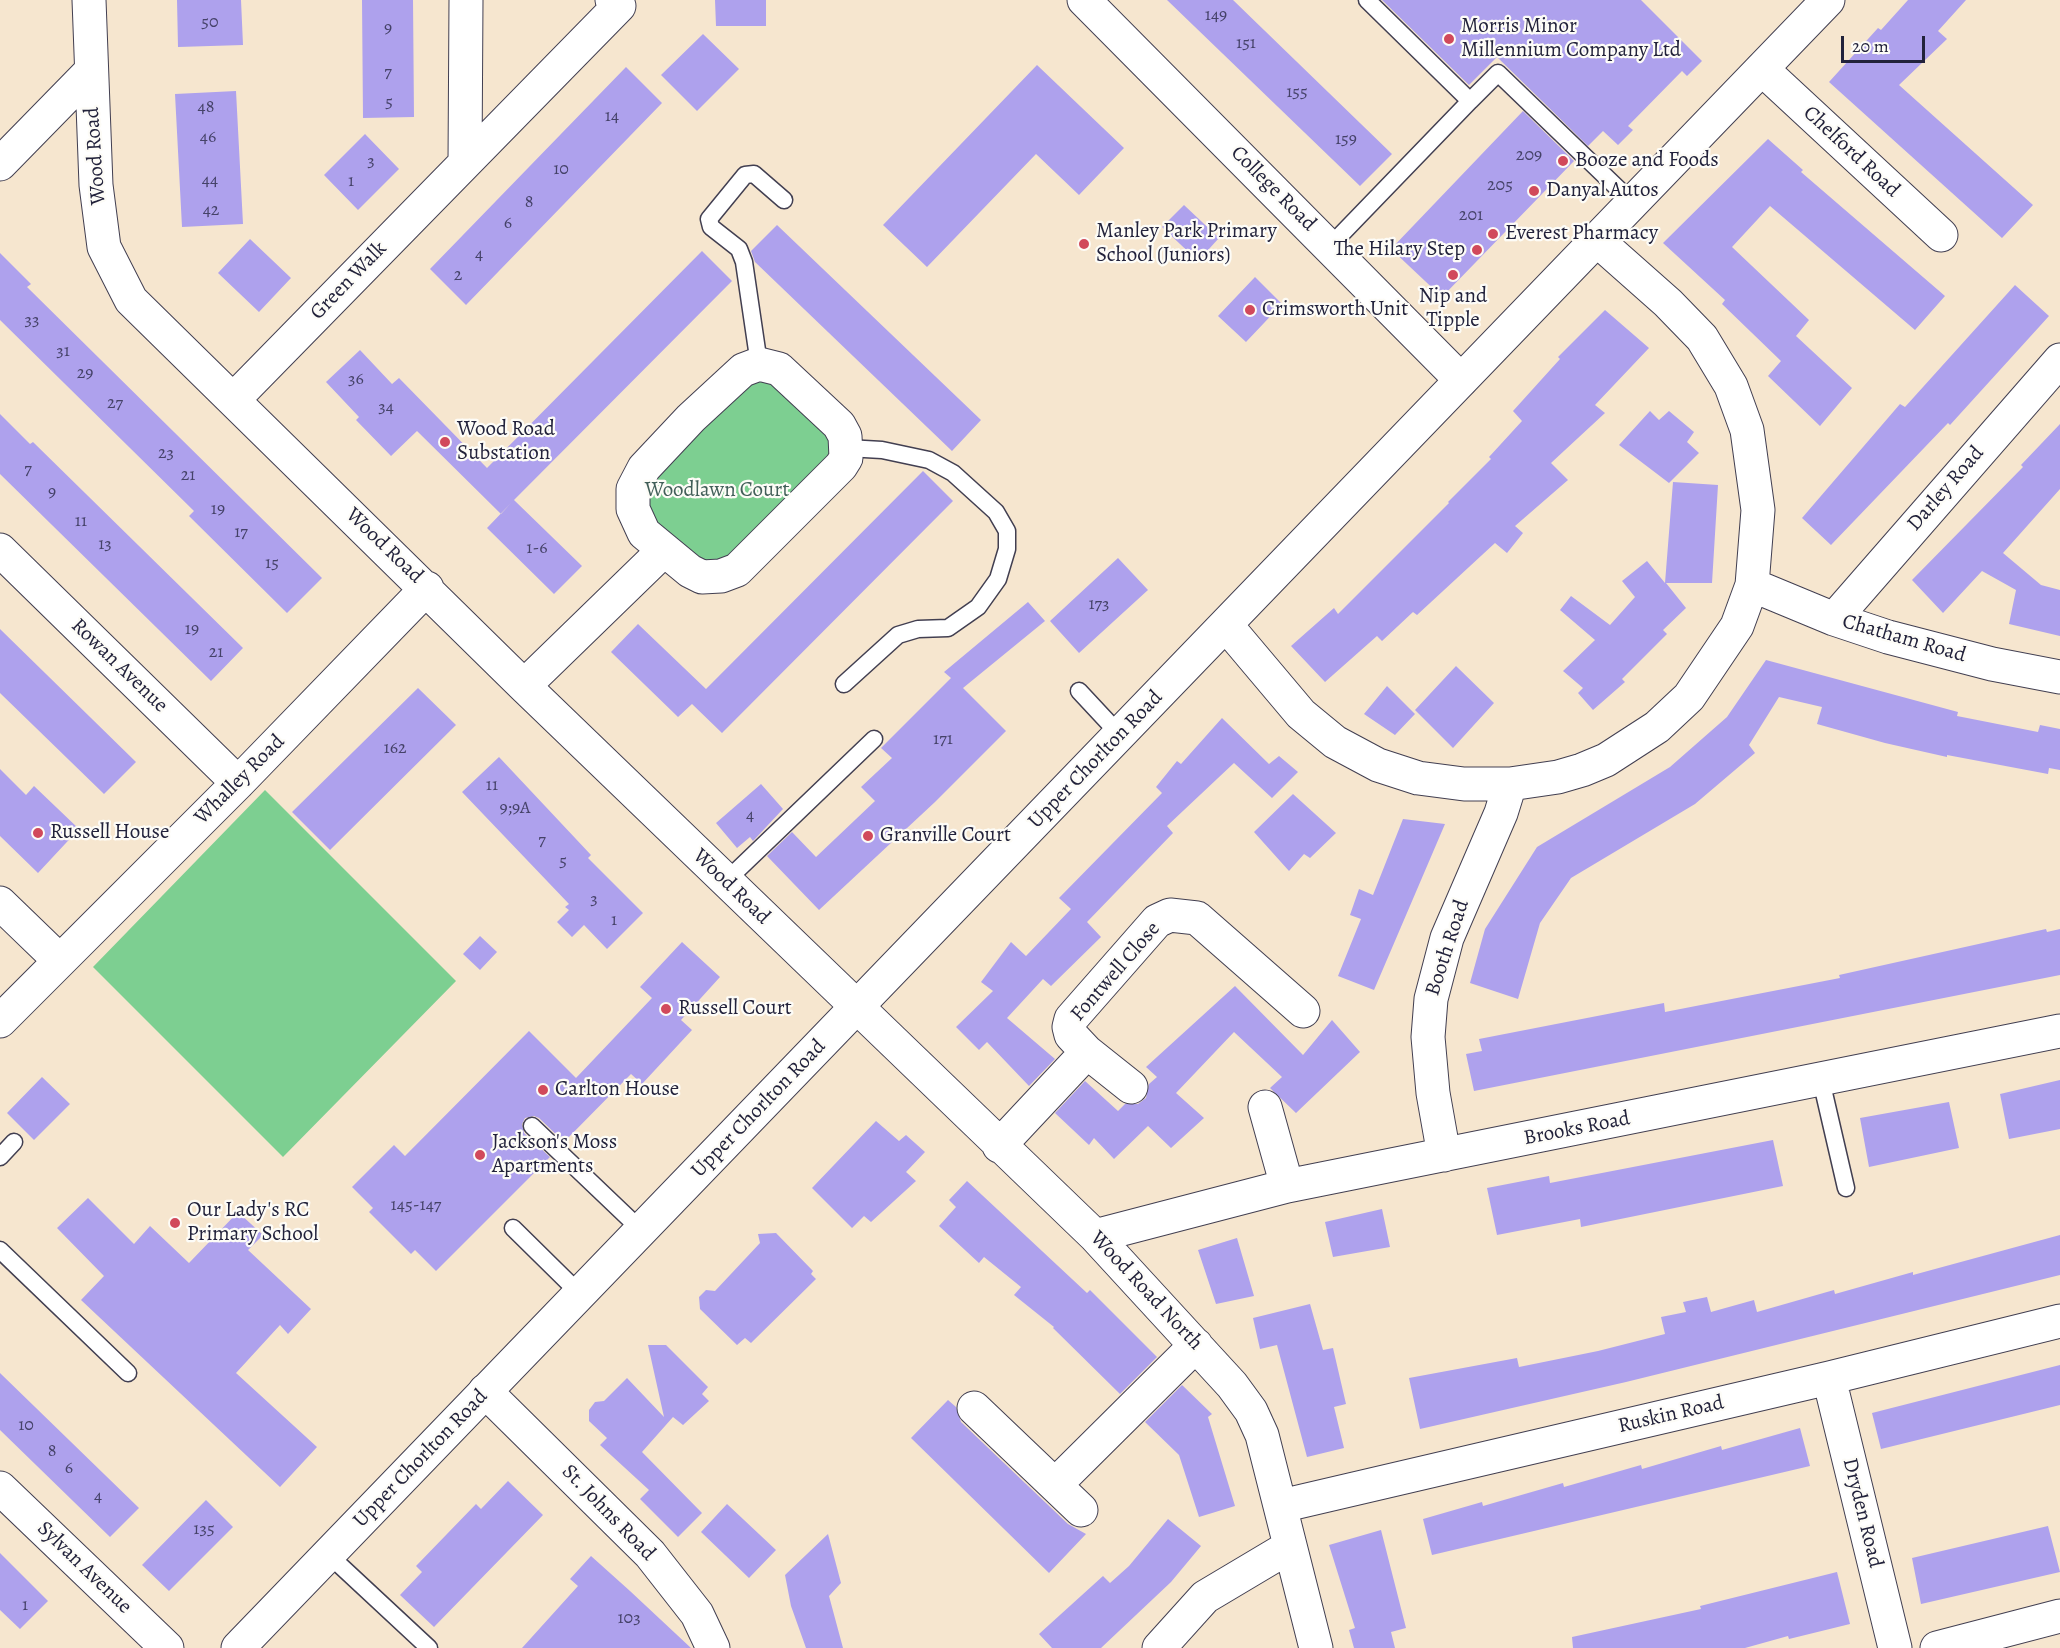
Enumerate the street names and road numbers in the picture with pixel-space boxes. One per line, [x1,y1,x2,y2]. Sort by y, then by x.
street label: Chelford Road [1797,101,1905,203]
street label: Wood Road [80,106,112,206]
street label: College Road [1225,141,1321,237]
street label: Green Walk [306,237,392,325]
street label: Darley Road [1902,441,1990,537]
street label: Wood Road [340,503,428,589]
street label: Chatham Road [1839,609,1969,669]
street label: Rowan Avenue [65,614,173,718]
street label: Upper Chorlton Road [1024,686,1168,834]
street label: Whalley Road [190,730,290,830]
street label: Wood Road [687,844,775,930]
street label: Booth Road [1421,897,1475,999]
street label: Fontwell Close [1066,917,1166,1027]
street label: Upper Chorlton Road [687,1035,831,1183]
street label: Brooks Road [1522,1106,1632,1152]
street label: Wood Road North [1084,1226,1208,1356]
street label: Upper Chorlton Road [349,1385,493,1533]
street label: Ruskin Road [1616,1391,1726,1439]
street label: Dryden Road [1836,1456,1888,1570]
street label: St. Johns Road [556,1460,660,1566]
street label: Sylvan Avenue [31,1516,137,1620]

